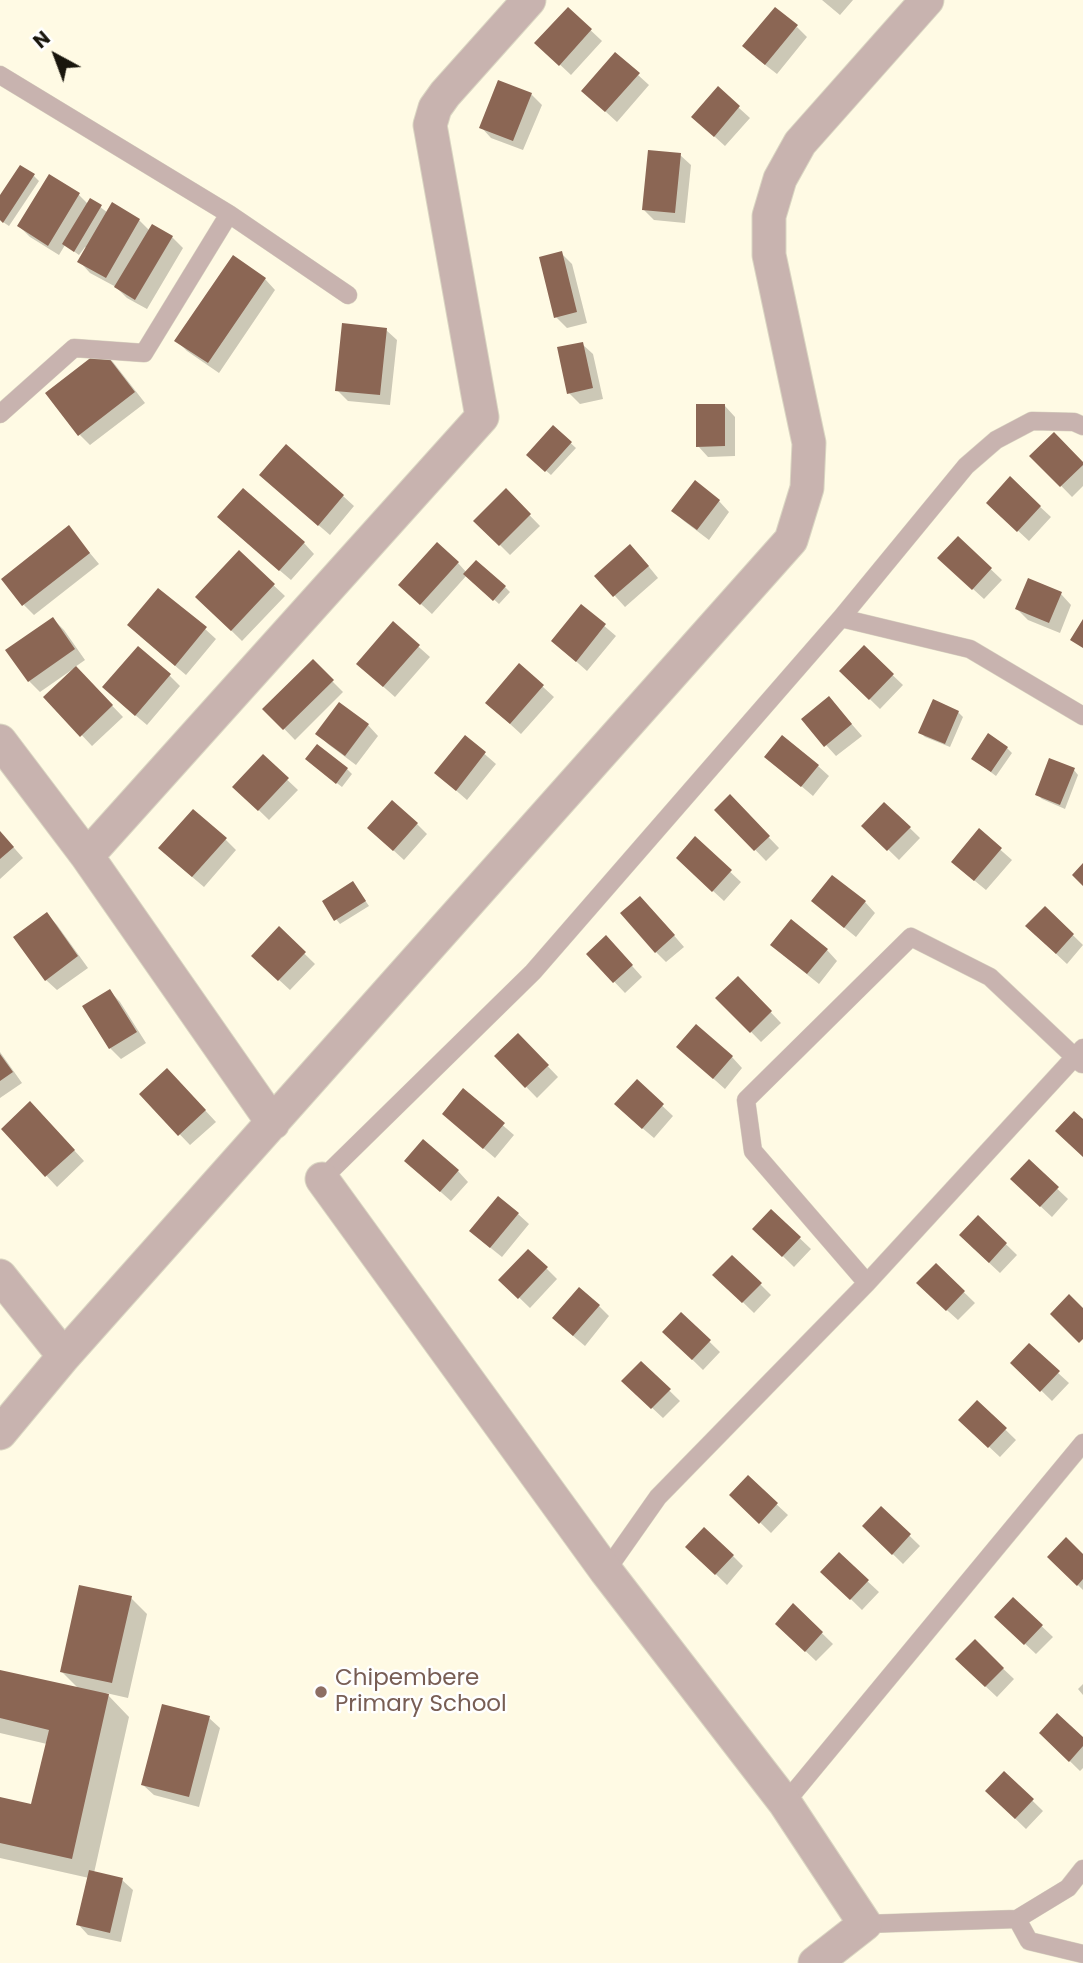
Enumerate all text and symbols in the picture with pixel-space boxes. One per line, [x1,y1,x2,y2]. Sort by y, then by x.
north arrow [21,21,91,91]
text: N [28,25,56,55]
place label: Chipembere Primary School [335,1665,507,1719]
marker: Chipembere Primary School [313,1684,329,1700]

